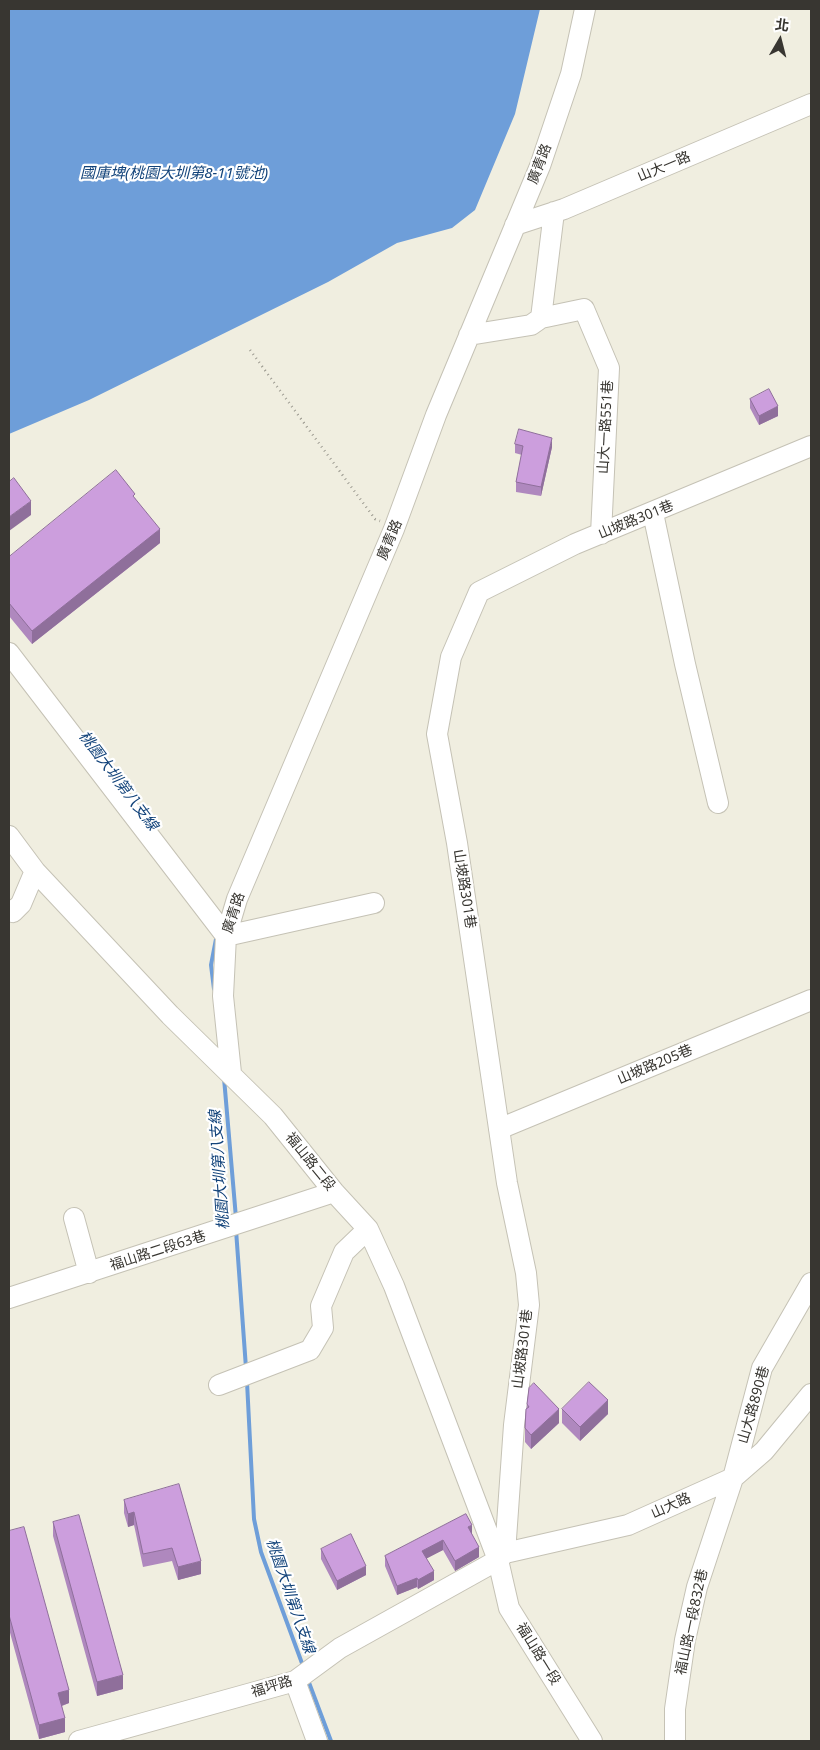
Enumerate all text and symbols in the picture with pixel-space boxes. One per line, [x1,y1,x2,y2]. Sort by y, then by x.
text: 北 [774,14,790,35]
north arrow [755,15,805,65]
street label: 廣青路 [525,141,555,187]
street label: 山大一路 [635,148,693,186]
water label: 國庫埤(桃園大圳第8-11號池) [80,165,268,183]
street label: 山大一路551巷 [595,380,617,474]
street label: 山坡路301巷 [596,497,676,543]
street label: 廣青路 [374,517,406,563]
water label: 桃園大圳第八支線 [75,728,161,834]
street label: 山坡路301巷 [449,848,479,930]
street label: 廣青路 [220,890,248,936]
street label: 山坡路205巷 [615,1042,695,1088]
water label: 桃園大圳第八支線 [207,1110,233,1230]
street label: 福山路二段 [281,1130,339,1194]
street label: 福山路二段63巷 [108,1228,208,1274]
street label: 山坡路301巷 [510,1308,536,1390]
street label: 山大路890巷 [735,1364,773,1446]
street label: 山大路 [648,1490,694,1522]
water label: 桃園大圳第八支線 [262,1536,318,1656]
street label: 福山路一段832巷 [673,1567,711,1677]
street label: 福山路一段 [512,1620,564,1688]
street label: 福坪路 [249,1673,295,1701]

